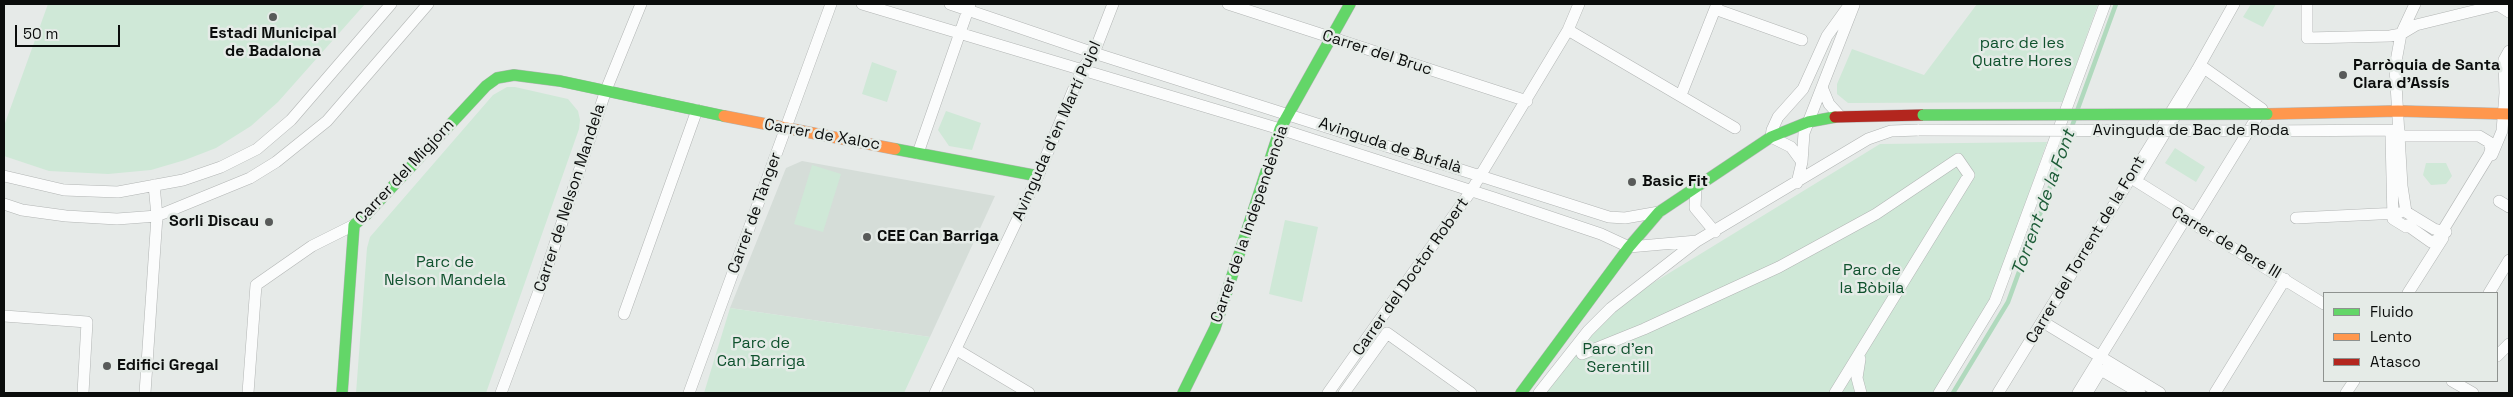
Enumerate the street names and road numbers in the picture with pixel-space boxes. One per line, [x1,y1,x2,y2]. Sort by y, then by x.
street label: Carrer del Bruc [1320,26,1434,80]
street label: Avinguda d'en Martí Pujol [1009,38,1105,224]
street label: Carrer de Nelson Mandela [530,101,610,295]
street label: Avinguda de Bufalà [1316,114,1464,178]
street label: Carrer de Xaloc [763,115,881,155]
street label: Carrer del Migjorn [351,116,459,228]
street label: Avinguda de Bac de Roda [2093,121,2289,141]
street label: Carrer de la Independència [1207,123,1293,325]
street label: Carrer de Tànger [724,150,786,276]
street label: Carrer del Torrent de la Font [2022,153,2150,347]
street label: Carrer del Doctor Robert [1349,194,1473,360]
street label: Carrer de Pere III [2168,203,2284,283]

